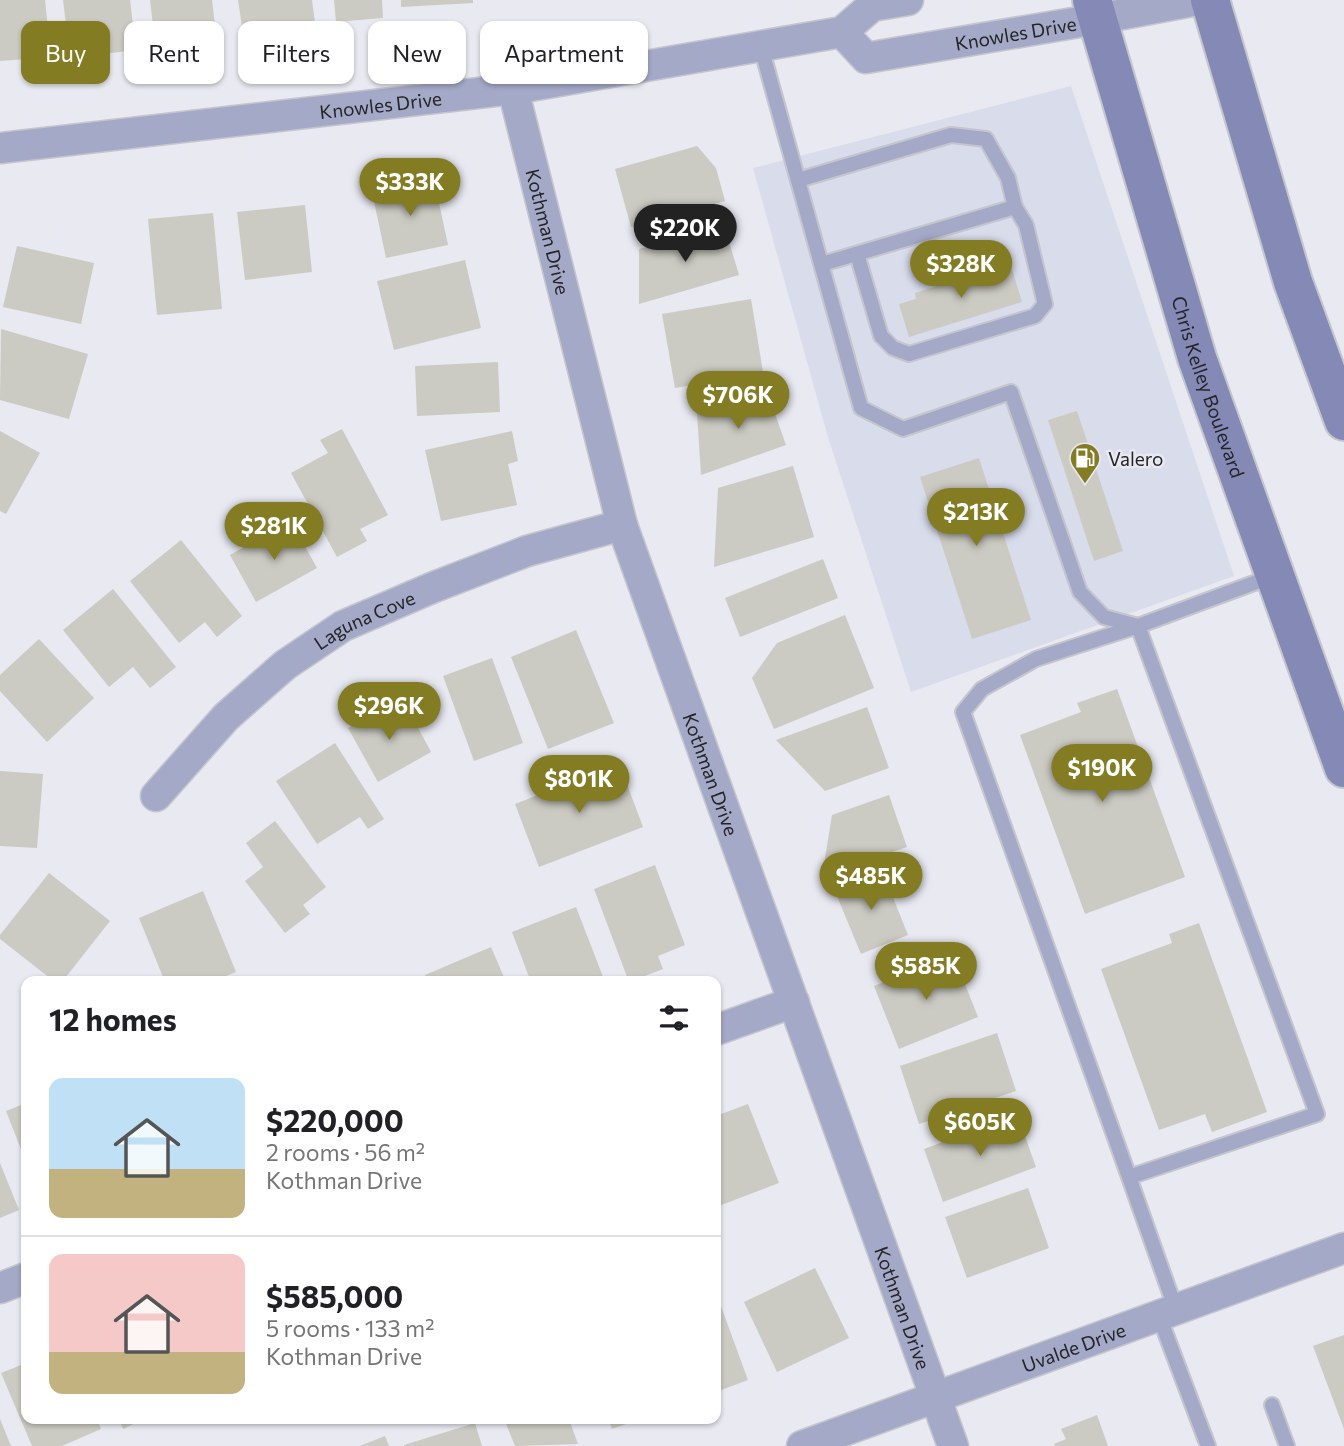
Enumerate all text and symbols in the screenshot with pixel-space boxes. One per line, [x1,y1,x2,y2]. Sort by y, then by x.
street label: Knowles Drive [953,11,1078,54]
chip: Buy [21,21,110,84]
chip: Rent [124,21,224,84]
chip: Filters [238,21,354,84]
chip: New [368,21,466,84]
chip: Apartment [480,21,648,84]
street label: Knowles Drive [318,86,443,123]
pin: $333K [361,158,459,218]
street label: Kothman Drive [522,166,575,297]
text: $333K [375,167,445,195]
pin: $220K [636,204,734,264]
text: $220K [650,213,720,241]
pin: $328K [912,240,1010,300]
text: $328K [926,249,996,277]
street label: Chris Kelley Boulevard [1168,293,1250,481]
pin: $706K [689,372,787,431]
text: $706K [702,380,774,408]
fuel station icon: Valero [1068,441,1102,485]
place label: Valero [1108,447,1163,470]
pin: $213K [927,489,1025,548]
text: $213K [943,497,1009,525]
pin: $281K [225,503,323,562]
text: $281K [241,511,307,539]
street label: Laguna Cove [309,585,418,654]
pin: $296K [340,682,438,742]
text: $296K [354,691,424,719]
street label: Kothman Drive [679,709,744,839]
pin: $190K [1053,744,1151,804]
text: $190K [1067,753,1137,781]
pin: $801K [530,756,628,815]
text: $801K [544,764,614,792]
pin: $485K [822,852,920,912]
text: $485K [835,861,907,889]
pin: $585K [877,942,975,1002]
text: $585K [891,951,961,979]
icon: filters [655,999,693,1037]
text: 12 homes [49,1000,177,1037]
pin: $605K [931,1098,1029,1158]
text: $220,000 [266,1101,404,1138]
icon: home [105,1106,189,1190]
text: $605K [944,1107,1016,1135]
text: 2 rooms · 56 m² [266,1138,425,1166]
text: Kothman Drive [266,1166,422,1194]
street label: Kothman Drive [871,1243,936,1372]
text: $585,000 [266,1277,403,1314]
icon: home [105,1282,189,1366]
text: 5 rooms · 133 m² [266,1314,434,1342]
street label: Uvalde Drive [1018,1317,1129,1376]
text: Kothman Drive [266,1342,422,1370]

